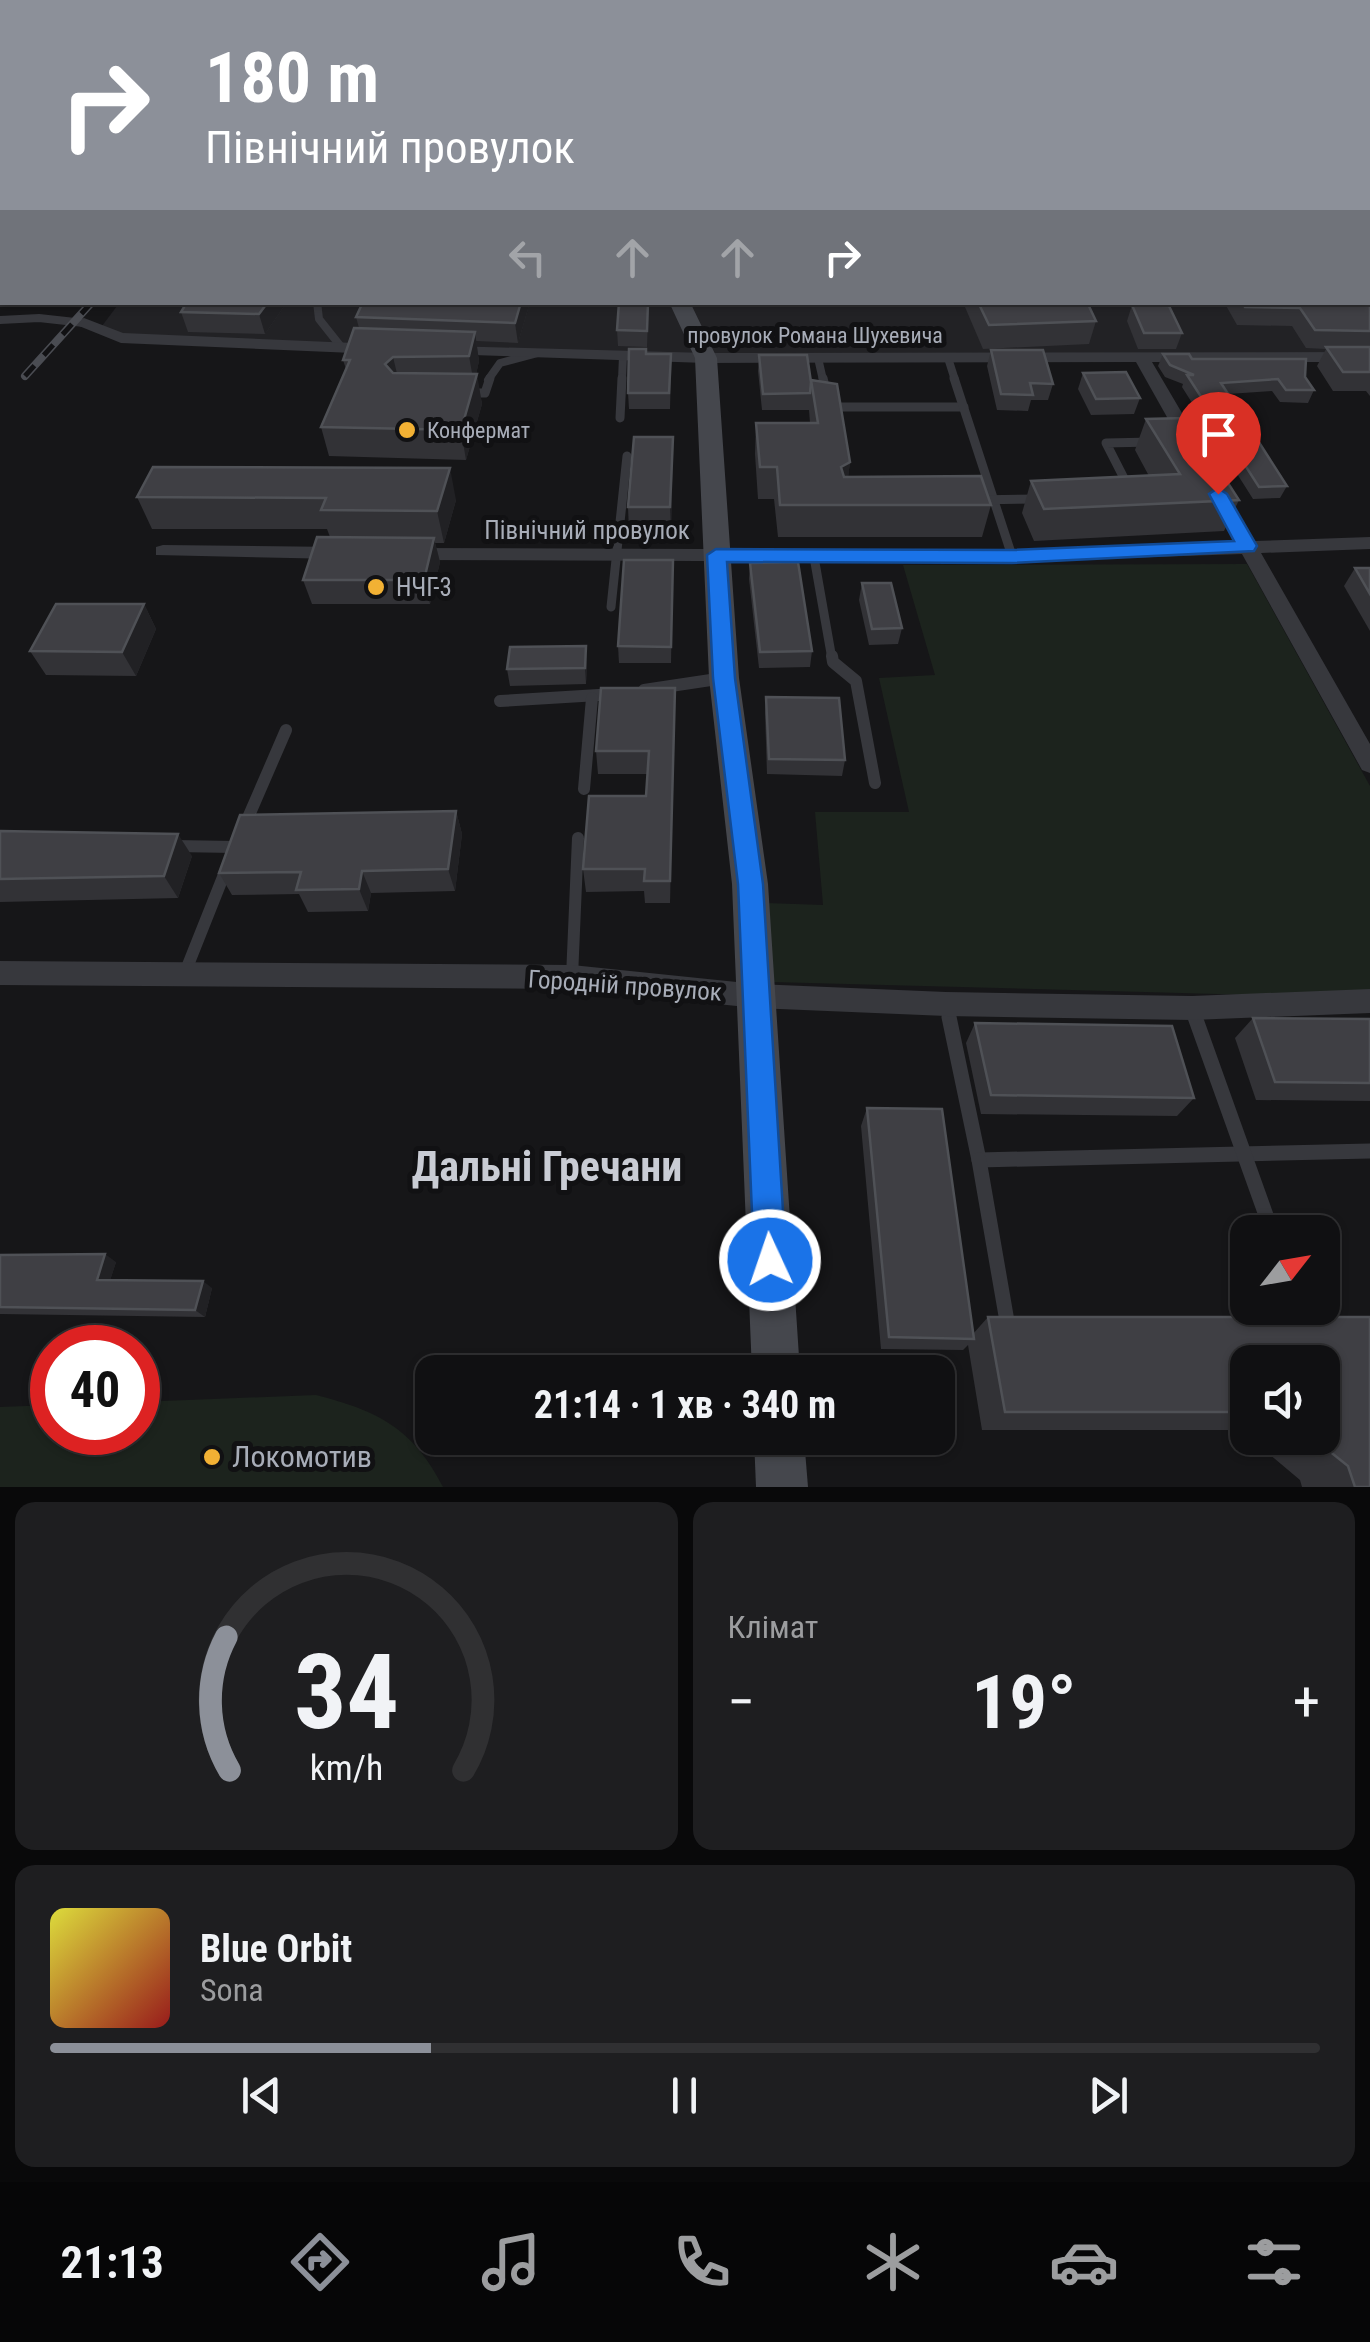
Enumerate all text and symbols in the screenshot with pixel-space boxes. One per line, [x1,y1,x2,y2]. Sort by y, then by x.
text: 180 m [205,37,379,119]
icon: right [40,40,170,170]
text: Північний провулок [205,121,575,174]
icon: left [500,230,555,285]
icon: ahead [605,230,660,285]
icon: ahead [710,230,765,285]
icon: right [815,230,870,285]
street label: провулок Романа Шухевича [687,323,943,348]
pin [1176,392,1261,495]
icon: arrive [1191,407,1246,462]
place label: Конфермат [427,418,530,443]
marker: Конфермат [396,419,418,441]
street label: Північний провулок [484,516,690,545]
place label: НЧГ-3 [396,573,452,602]
marker: НЧГ-3 [365,576,387,598]
street label: Городній провулок [527,964,723,1007]
district label: Дальні Гречани [412,1142,682,1191]
position arrow [718,1208,822,1312]
north arrow [1230,1215,1340,1325]
map controls [1230,1215,1340,1455]
speed limit sign: 40 [30,1325,160,1455]
button: sound [1230,1345,1340,1455]
text: 21:14 · 1 хв · 340 m [534,1383,836,1427]
place label: Локомотив [232,1439,372,1474]
marker: Локомотив [201,1446,223,1468]
text: Клімат [728,1608,818,1646]
text: 34 [294,1632,399,1753]
text: 19° [971,1658,1076,1746]
text: − [728,1670,755,1734]
text: + [1293,1670,1320,1734]
text: km/h [309,1747,383,1789]
text: Blue Orbit [200,1927,352,1971]
text: Sona [200,1971,263,2009]
icon: previous [234,2068,289,2123]
icon: pause [657,2068,712,2123]
icon: next [1081,2068,1136,2123]
icon: directions [285,2227,355,2297]
icon: music [476,2227,546,2297]
icon: phone [667,2227,737,2297]
icon: climate [858,2227,928,2297]
icon: car [1049,2227,1119,2297]
icon: filters [1239,2227,1309,2297]
text: 21:13 [60,2236,164,2289]

